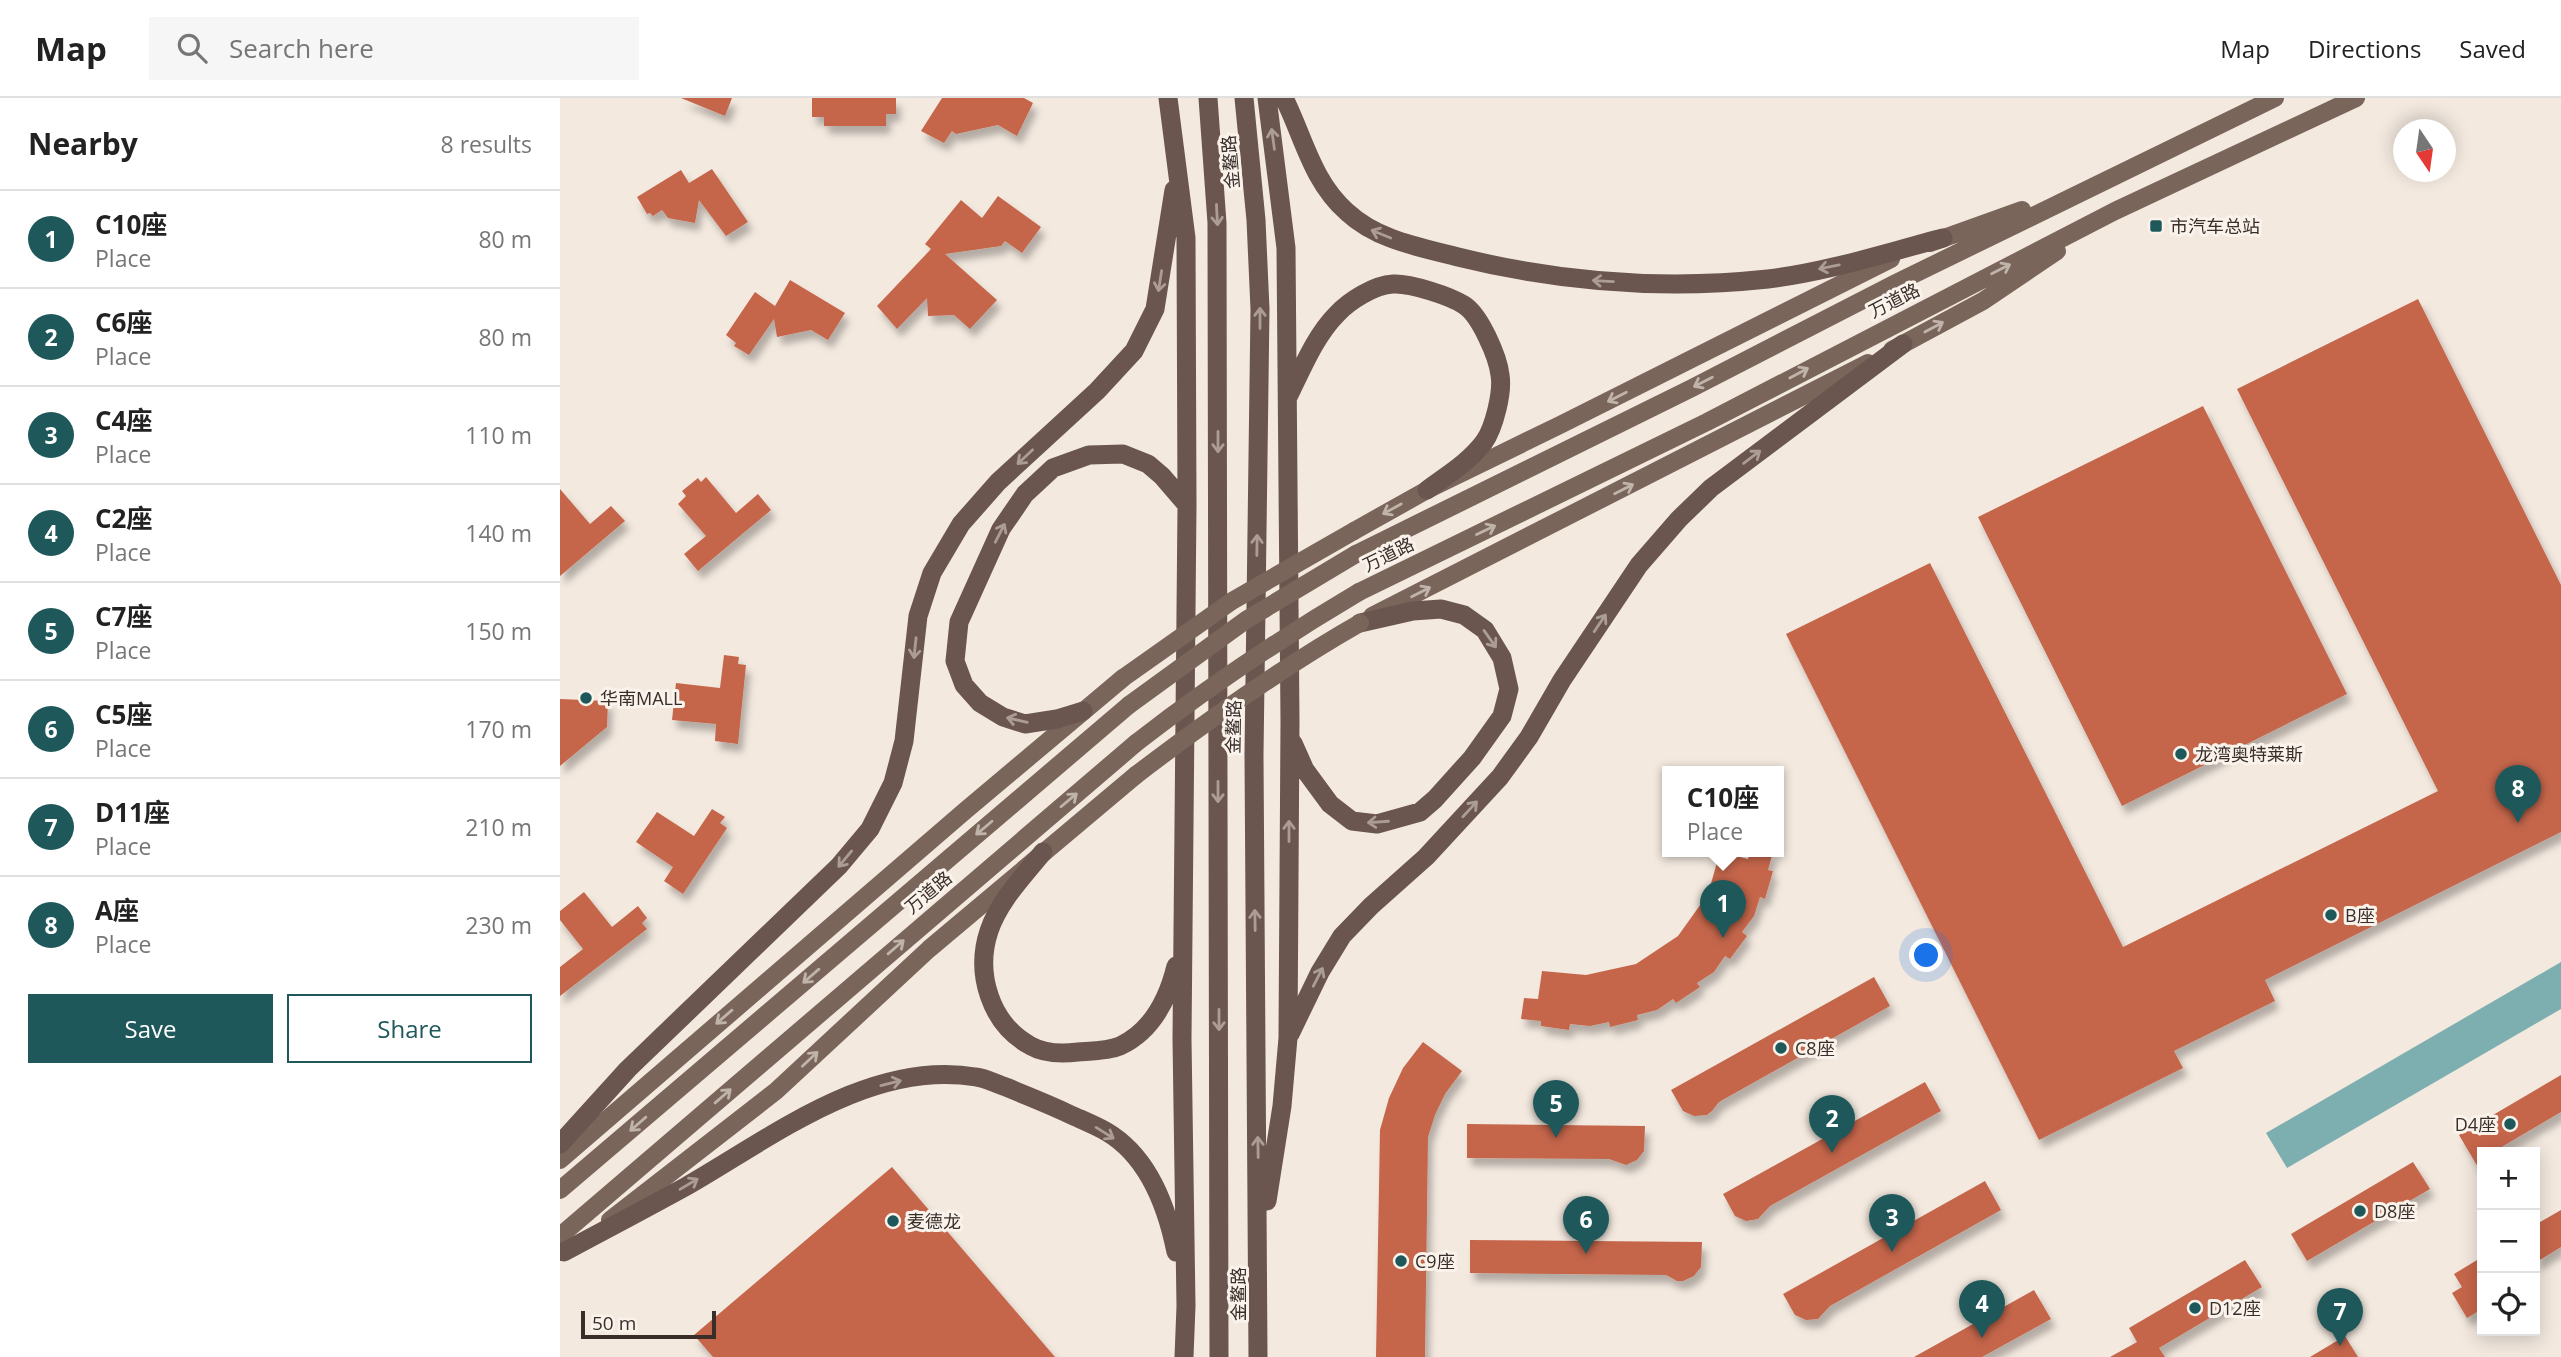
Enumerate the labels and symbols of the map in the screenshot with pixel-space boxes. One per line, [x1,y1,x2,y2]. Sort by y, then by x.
north arrow [2393,119,2456,182]
one-way arrow [1266,128,1279,151]
street label: 金鳌路 [1216,134,1244,190]
one-way arrow [1210,203,1223,226]
place label: 市汽车总站 [2170,214,2260,238]
marker: 市汽车总站 [2148,218,2164,234]
one-way arrow [1371,227,1392,240]
one-way arrow [1818,261,1841,274]
one-way arrow [1990,261,2011,275]
one-way arrow [1153,269,1166,292]
one-way arrow [1592,274,1615,287]
street label: 万道路 [1864,277,1924,323]
one-way arrow [1253,306,1267,329]
one-way arrow [1923,320,1944,334]
one-way arrow [1788,366,1809,379]
one-way arrow [1694,375,1714,389]
one-way arrow [1607,390,1628,404]
one-way arrow [1211,431,1225,454]
one-way arrow [1016,449,1034,465]
one-way arrow [1742,450,1761,464]
one-way arrow [1613,481,1634,495]
one-way arrow [1382,503,1403,516]
one-way arrow [1475,522,1496,536]
one-way arrow [993,523,1007,544]
street label: 万道路 [1358,531,1418,577]
one-way arrow [1250,534,1263,557]
one-way arrow [1410,584,1431,598]
one-way arrow [1593,614,1607,634]
one-way arrow [1483,629,1497,648]
one-way arrow [908,637,921,659]
place label: 华南MALL [600,686,682,710]
marker: 华南MALL [578,690,594,706]
street label: 金鳌路 [1221,700,1245,754]
one-way arrow [1006,713,1028,726]
place label: 龙湾奥特莱斯 [2195,742,2303,766]
marker: 龙湾奥特莱斯 [2173,746,2189,762]
pin: 8 [2495,765,2541,823]
one-way arrow [1211,781,1225,804]
one-way arrow [1060,792,1078,808]
one-way arrow [1461,801,1478,818]
one-way arrow [1367,815,1390,828]
one-way arrow [1282,820,1296,843]
one-way arrow [975,821,993,836]
one-way arrow [837,850,853,868]
street label: 万道路 [900,865,956,919]
pin: 1 [1700,880,1746,938]
place label: B座 [2345,903,2375,927]
marker: B座 [2323,907,2339,923]
one-way arrow [1249,908,1262,931]
your location [1909,938,1943,972]
one-way arrow [886,939,904,955]
one-way arrow [1312,967,1326,988]
one-way arrow [802,968,820,984]
one-way arrow [1212,1008,1226,1031]
one-way arrow [715,1009,733,1025]
place label: C8座 [1795,1036,1835,1060]
marker: C8座 [1773,1040,1789,1056]
one-way arrow [801,1051,819,1067]
one-way arrow [879,1076,902,1089]
pin: 5 [1533,1080,1579,1138]
one-way arrow [714,1088,732,1104]
pin: 2 [1809,1095,1855,1153]
place label: D4座 [2455,1112,2496,1136]
one-way arrow [629,1116,647,1132]
marker: D4座 [2502,1116,2518,1132]
one-way arrow [1095,1126,1115,1140]
one-way arrow [1251,1136,1265,1159]
one-way arrow [678,1177,698,1191]
pin: 3 [1869,1194,1915,1252]
pin: 6 [1563,1196,1609,1254]
place label: D8座 [2374,1199,2415,1223]
marker: D8座 [2352,1203,2368,1219]
place label: 麦德龙 [907,1209,961,1233]
marker: 麦德龙 [885,1213,901,1229]
place label: C9座 [1415,1249,1455,1273]
marker: C9座 [1393,1253,1409,1269]
street label: 金鳌路 [1226,1267,1250,1321]
pin: 4 [1959,1280,2005,1338]
pin: 7 [2317,1288,2363,1346]
place label: D12座 [2209,1296,2261,1320]
marker: D12座 [2187,1300,2203,1316]
scale bar [581,1308,716,1340]

